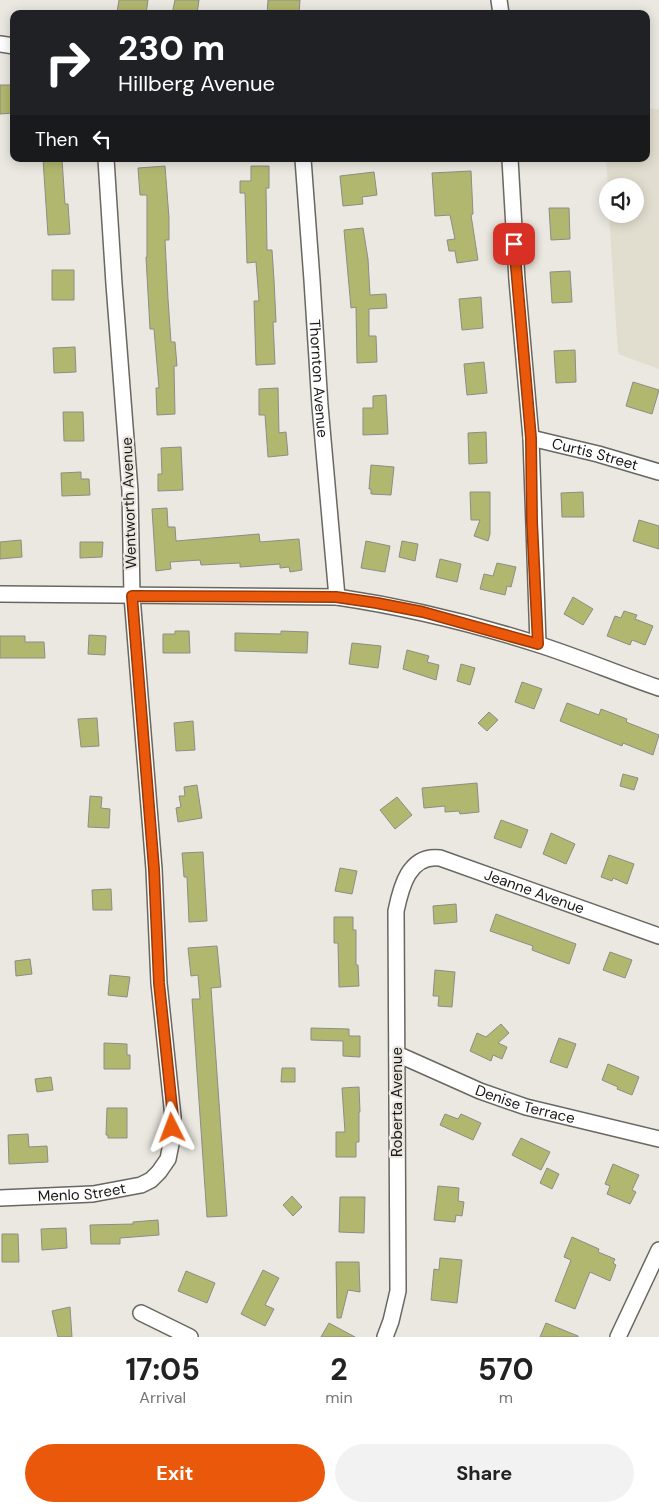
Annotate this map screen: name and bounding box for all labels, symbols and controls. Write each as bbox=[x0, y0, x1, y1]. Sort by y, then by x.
text: 230 m bbox=[118, 25, 225, 71]
icon: right bbox=[35, 30, 100, 95]
text: Hillberg Avenue bbox=[118, 69, 275, 98]
icon: left bbox=[88, 125, 116, 153]
text: Then bbox=[35, 127, 78, 152]
map controls bbox=[599, 178, 644, 223]
button: sound bbox=[599, 178, 644, 223]
pin bbox=[493, 223, 535, 265]
icon: arrive bbox=[500, 230, 528, 258]
street label: Thornton Avenue bbox=[305, 319, 333, 438]
street label: Curtis Street bbox=[550, 433, 641, 475]
street label: Wentworth Avenue bbox=[117, 437, 141, 569]
street label: Jeanne Avenue bbox=[481, 865, 587, 919]
street label: Roberta Avenue bbox=[387, 1047, 407, 1157]
street label: Denise Terrace bbox=[472, 1080, 577, 1128]
position arrow bbox=[145, 1101, 197, 1153]
street label: Menlo Street bbox=[37, 1178, 128, 1206]
text: 17:05 bbox=[125, 1350, 200, 1389]
text: 2 bbox=[330, 1350, 348, 1389]
text: 570 bbox=[478, 1350, 534, 1389]
text: Arrival bbox=[139, 1387, 186, 1408]
text: min bbox=[325, 1387, 353, 1408]
text: m bbox=[499, 1387, 513, 1408]
button: Exit bbox=[25, 1444, 325, 1502]
button: Share bbox=[335, 1444, 634, 1502]

